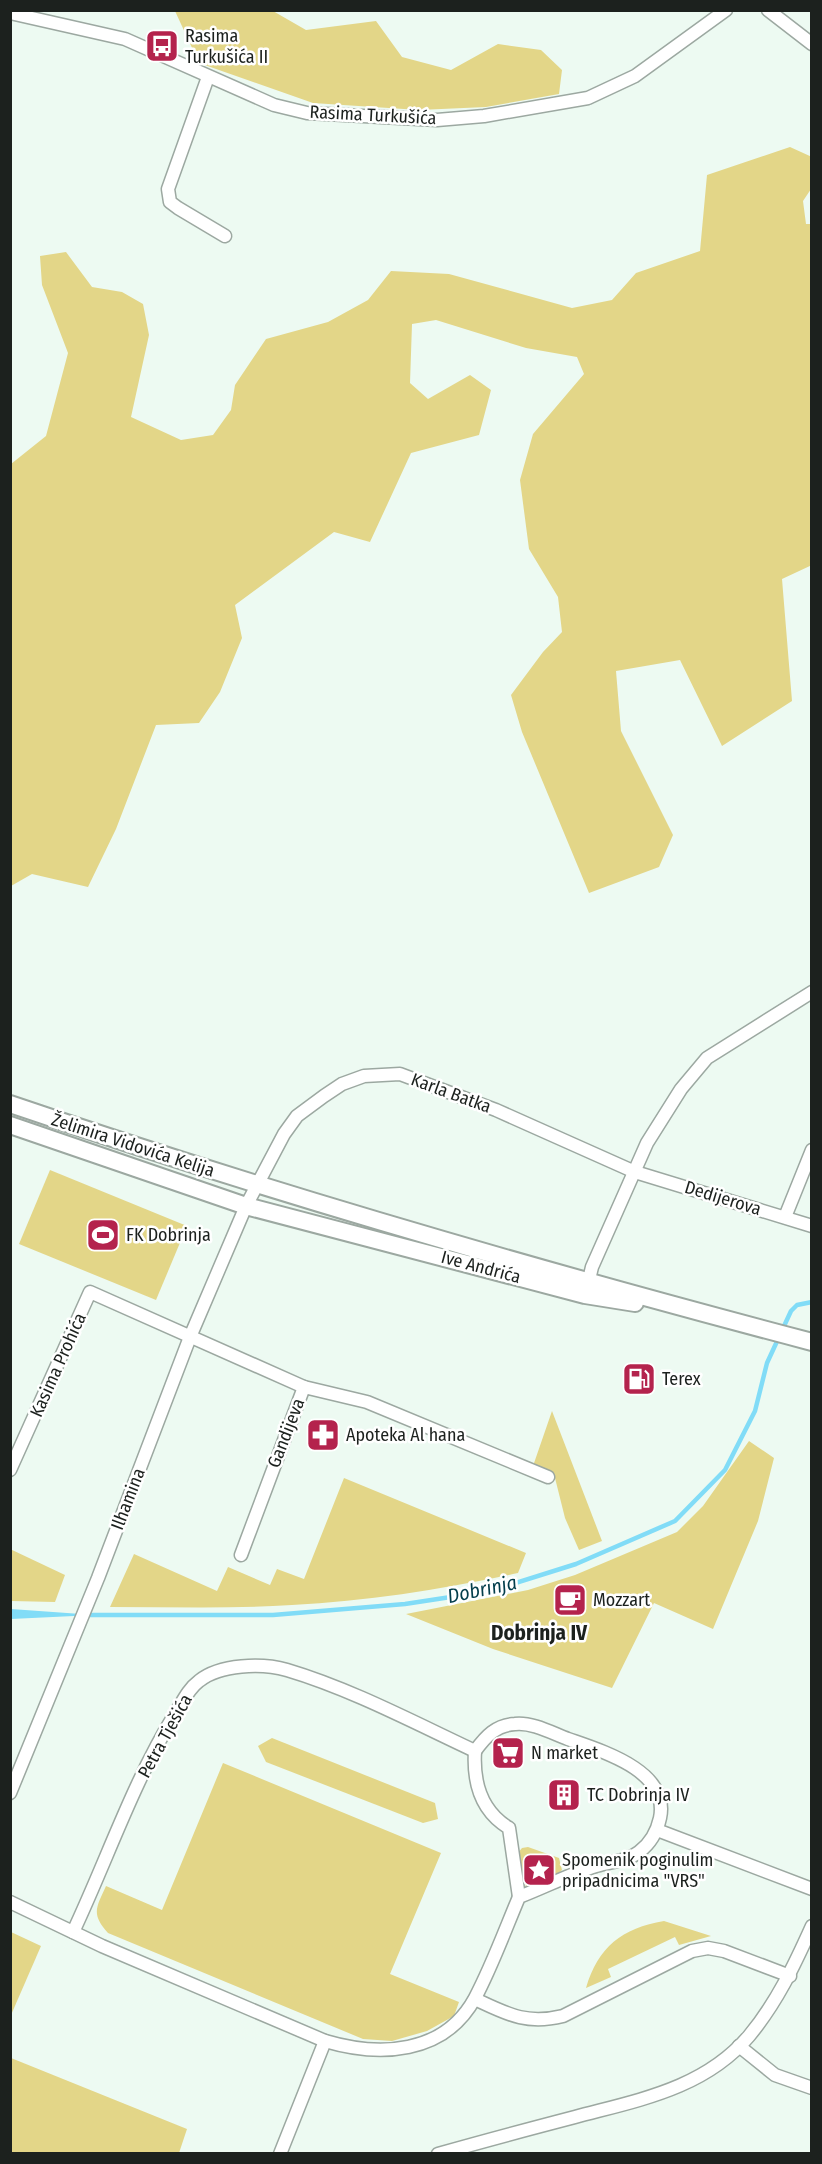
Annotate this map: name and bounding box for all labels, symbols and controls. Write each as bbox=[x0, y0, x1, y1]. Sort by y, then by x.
place label: Rasima Turkušića II bbox=[185, 25, 268, 68]
bus stop icon: Rasima Turkušića II bbox=[144, 28, 180, 64]
street label: Rasima Turkušića bbox=[309, 101, 437, 129]
street label: Karla Batka bbox=[408, 1068, 494, 1118]
street label: Želimira Vidovića Kelija bbox=[49, 1108, 217, 1182]
street label: Dedijerova bbox=[682, 1176, 764, 1220]
sports icon: FK Dobrinja bbox=[85, 1217, 121, 1253]
place label: FK Dobrinja bbox=[126, 1224, 211, 1246]
street label: Ive Andrića bbox=[439, 1246, 523, 1288]
street label: Kasima Prohića bbox=[25, 1309, 91, 1421]
fuel station icon: Terex bbox=[621, 1361, 657, 1397]
place label: Terex bbox=[662, 1368, 701, 1390]
street label: Gandijeva bbox=[263, 1395, 309, 1471]
pharmacy icon: Apoteka Al hana bbox=[305, 1417, 341, 1453]
place label: Apoteka Al hana bbox=[346, 1424, 465, 1446]
street label: Ilhamina bbox=[106, 1465, 150, 1533]
water label: Dobrinja bbox=[445, 1570, 519, 1608]
cafe icon: Mozzart bbox=[552, 1582, 588, 1618]
place label: Mozzart bbox=[593, 1589, 650, 1611]
district label: Dobrinja IV bbox=[491, 1620, 588, 1646]
street label: Petra Tješića bbox=[133, 1690, 197, 1782]
supermarket icon: N market bbox=[490, 1735, 526, 1771]
place label: N market bbox=[531, 1742, 598, 1764]
building icon: TC Dobrinja IV bbox=[546, 1777, 582, 1813]
place label: TC Dobrinja IV bbox=[587, 1784, 690, 1806]
place label: Spomenik poginulim pripadnicima "VRS" bbox=[562, 1849, 713, 1892]
place icon: Spomenik poginulim pripadnicima "VRS" bbox=[521, 1852, 557, 1888]

